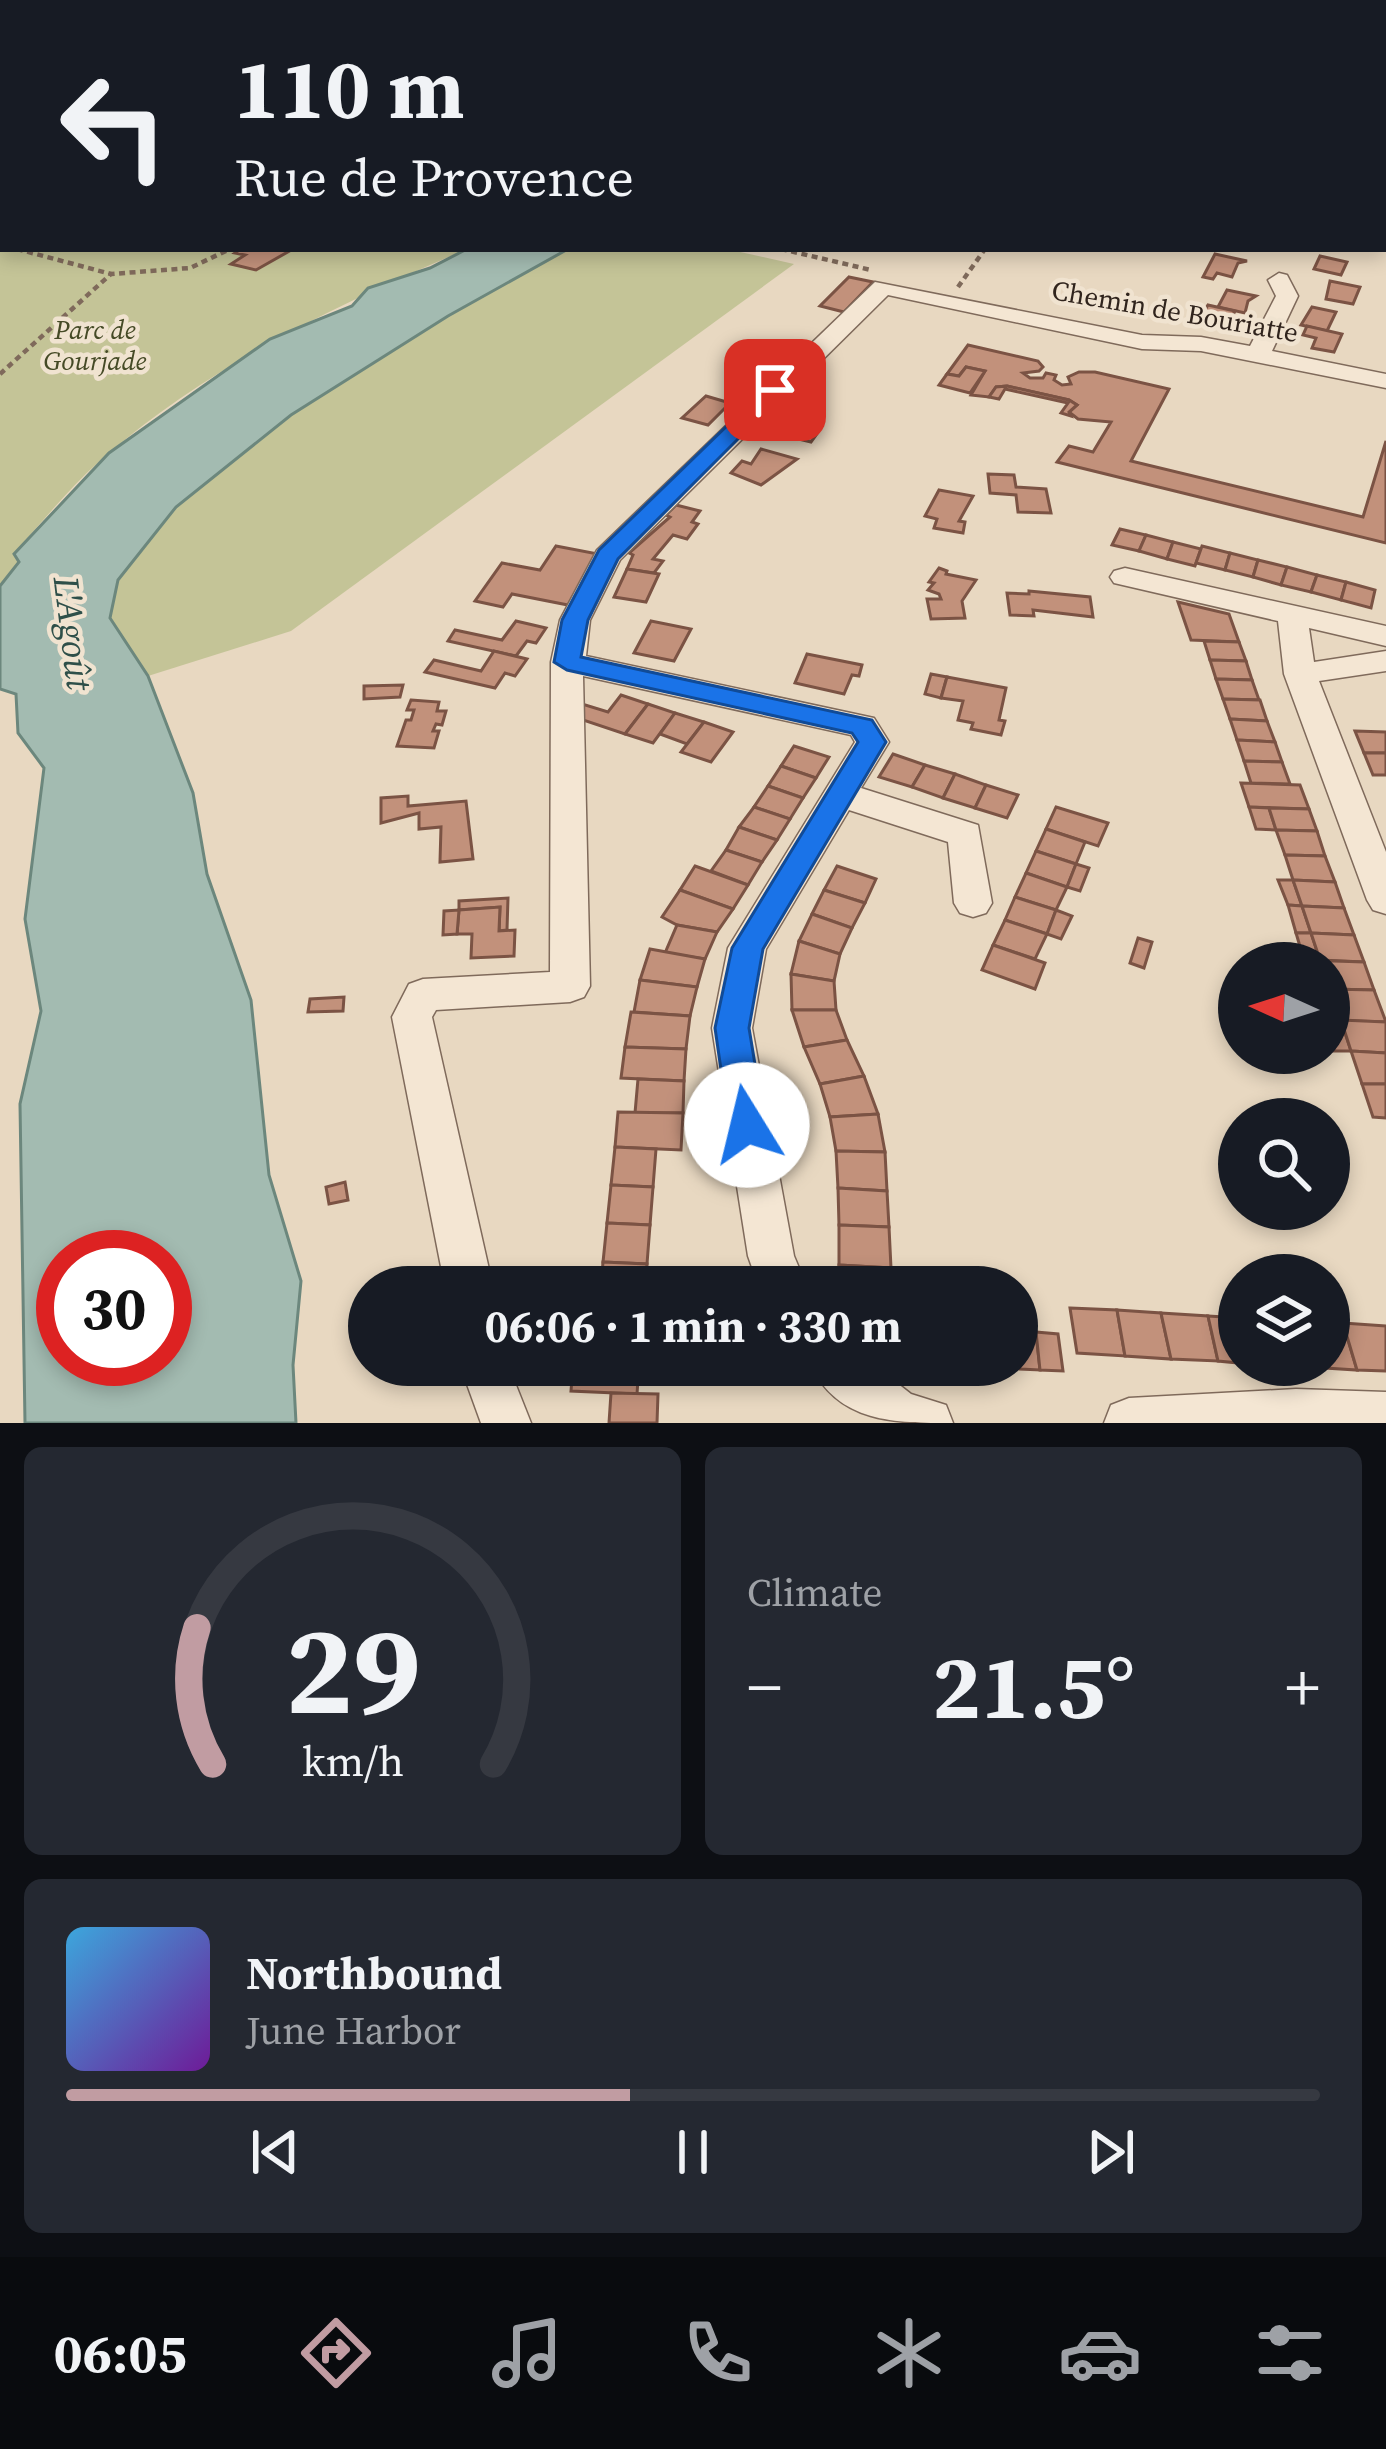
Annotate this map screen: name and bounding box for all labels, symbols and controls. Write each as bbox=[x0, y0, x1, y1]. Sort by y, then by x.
text: 110 m bbox=[234, 31, 465, 146]
icon: left bbox=[36, 48, 192, 204]
text: Rue de Provence bbox=[234, 140, 634, 214]
street label: Chemin de Bouriatte bbox=[1049, 271, 1301, 351]
park label: Parc de Gourjade bbox=[43, 311, 147, 379]
pin bbox=[724, 339, 826, 441]
icon: arrive bbox=[742, 357, 808, 423]
water label: L'Agoût bbox=[42, 572, 104, 694]
north arrow bbox=[1218, 942, 1350, 1074]
map controls bbox=[1218, 942, 1350, 1386]
position arrow bbox=[684, 1062, 810, 1188]
button: search bbox=[1218, 1098, 1350, 1230]
speed limit sign: 30 bbox=[36, 1230, 192, 1386]
button: layers bbox=[1218, 1254, 1350, 1386]
text: 06:06 · 1 min · 330 m bbox=[485, 1295, 901, 1357]
text: Climate bbox=[747, 1566, 882, 1619]
text: 29 bbox=[285, 1584, 420, 1755]
text: 21.5° bbox=[932, 1625, 1135, 1748]
text: − bbox=[747, 1642, 782, 1732]
text: + bbox=[1285, 1642, 1320, 1732]
text: km/h bbox=[301, 1732, 404, 1790]
text: Northbound bbox=[246, 1942, 502, 2004]
text: June Harbor bbox=[246, 2004, 461, 2057]
icon: previous bbox=[242, 2119, 308, 2185]
icon: pause bbox=[660, 2119, 726, 2185]
icon: next bbox=[1078, 2119, 1144, 2185]
icon: directions bbox=[294, 2311, 378, 2395]
icon: music bbox=[485, 2311, 569, 2395]
icon: phone bbox=[676, 2311, 760, 2395]
icon: climate bbox=[867, 2311, 951, 2395]
icon: car bbox=[1058, 2311, 1142, 2395]
icon: filters bbox=[1248, 2311, 1332, 2395]
text: 06:05 bbox=[53, 2316, 187, 2390]

